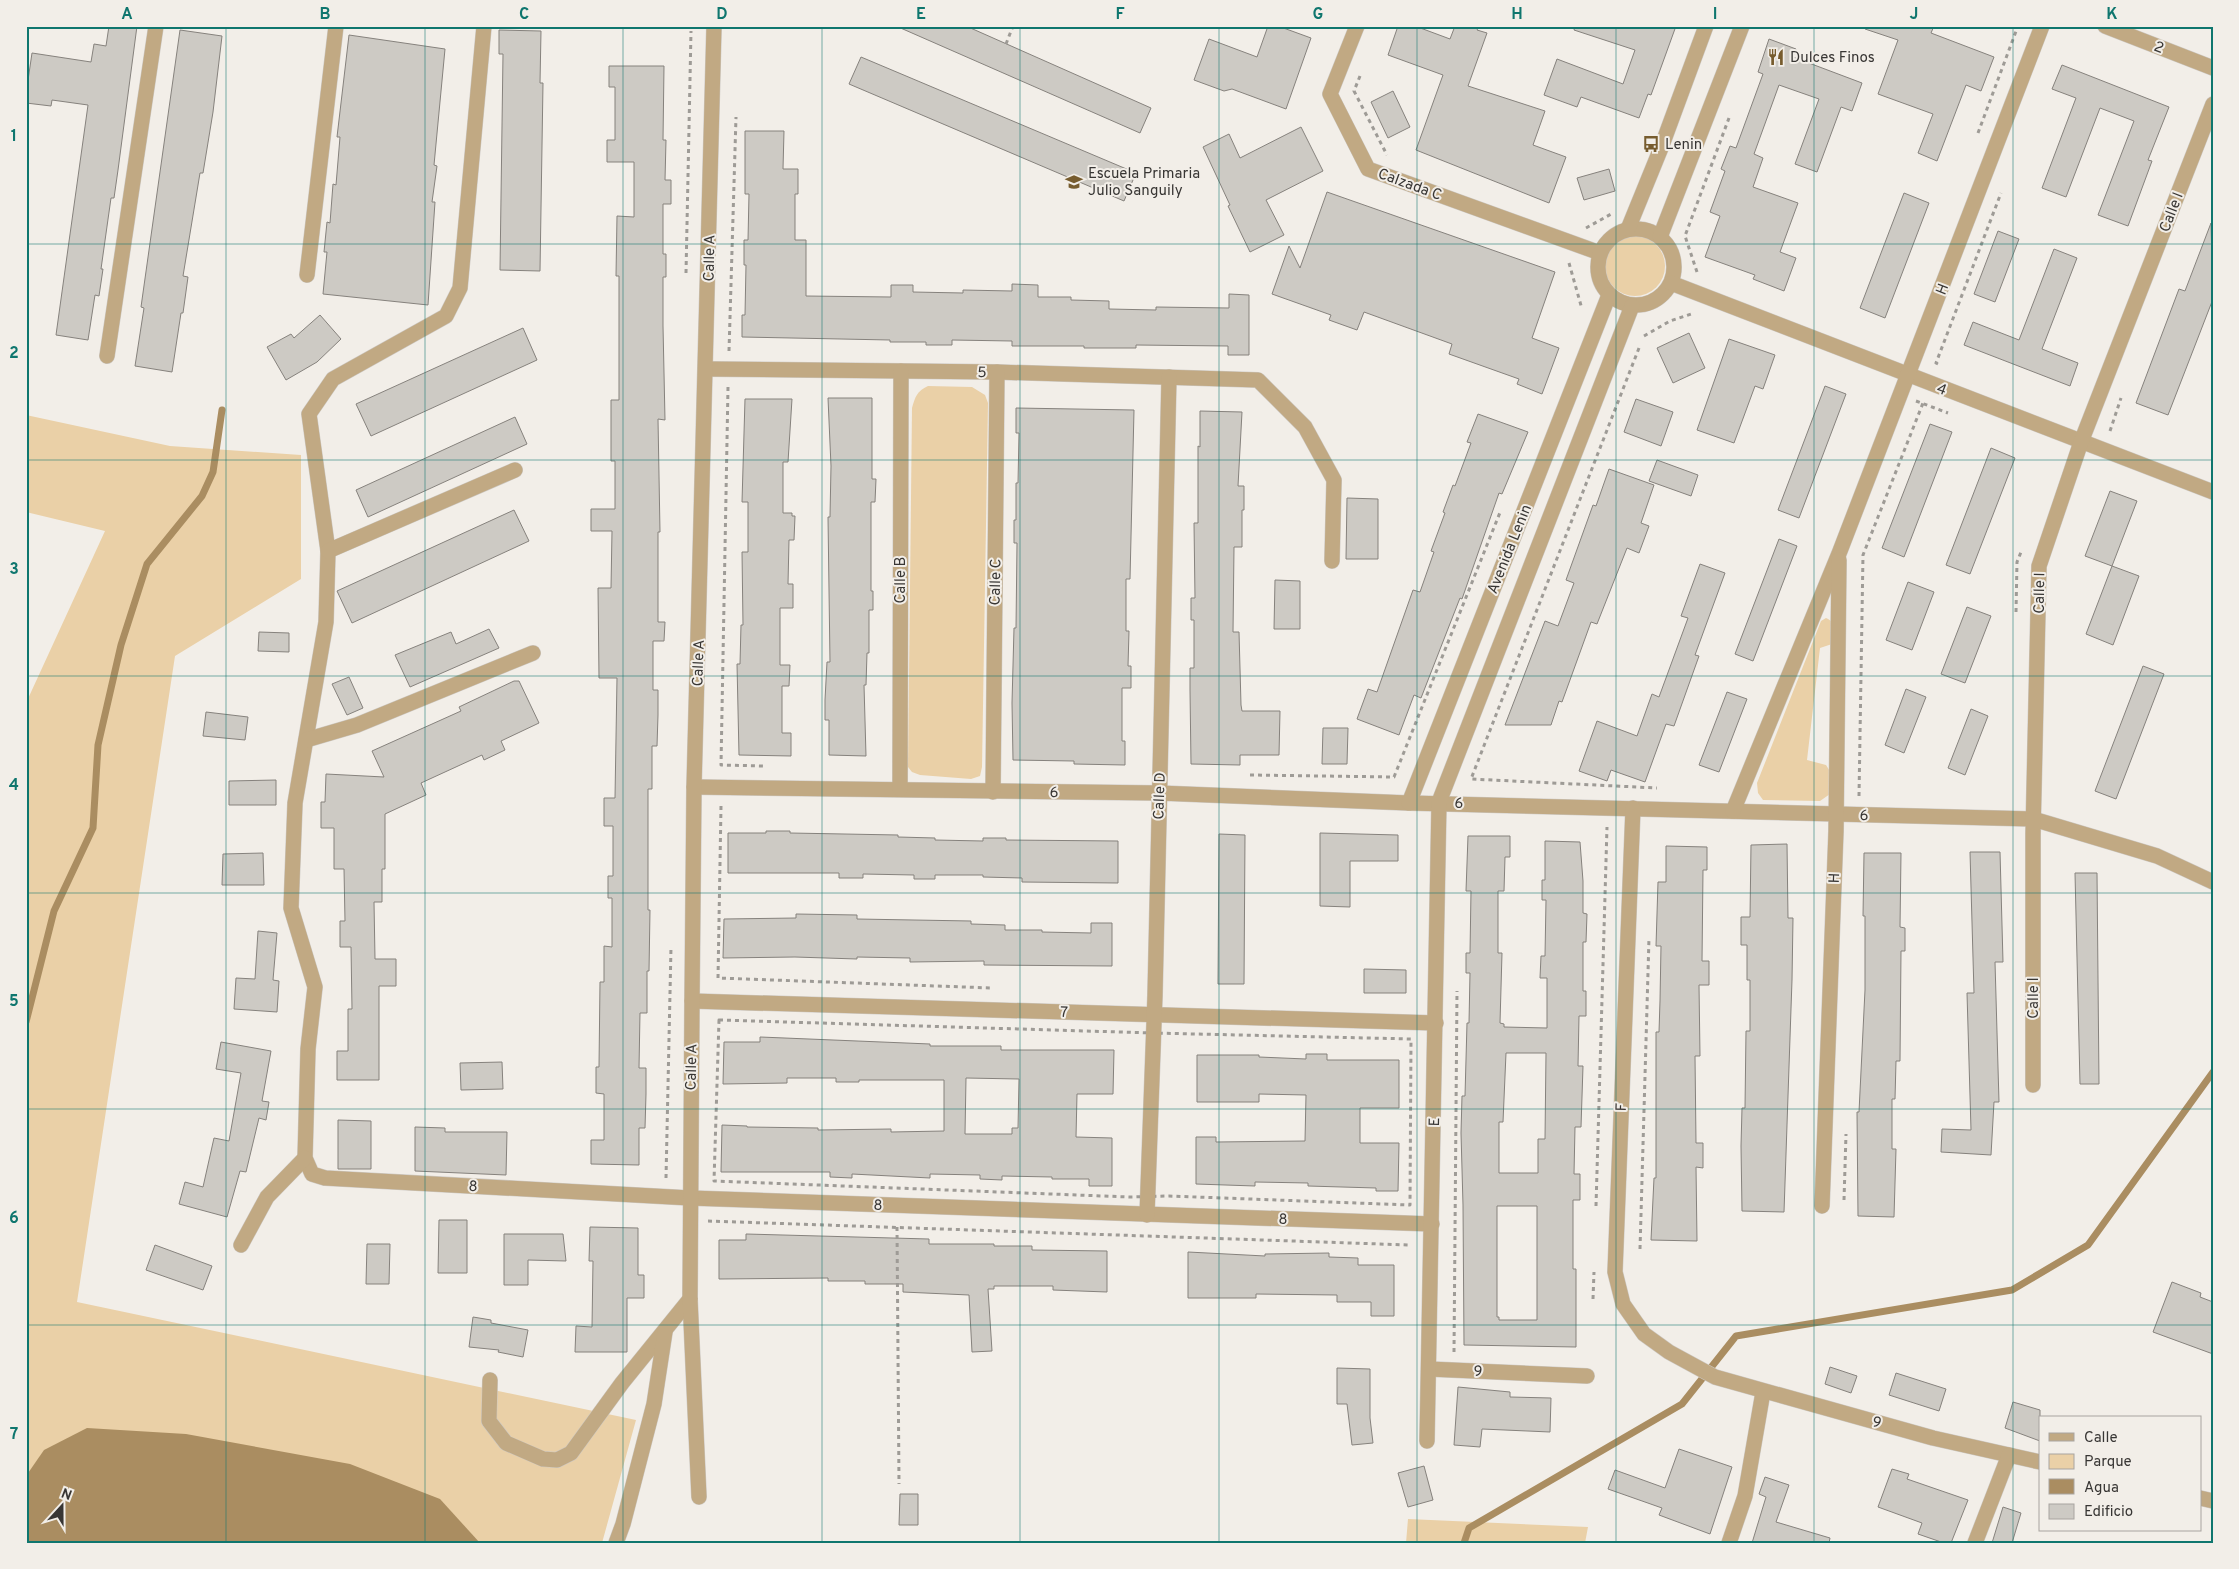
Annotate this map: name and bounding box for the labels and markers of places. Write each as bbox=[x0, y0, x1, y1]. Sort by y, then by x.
restaurant icon: Dulces Finos bbox=[1766, 47, 1786, 67]
place label: Dulces Finos bbox=[1790, 49, 1875, 68]
bus stop icon: Lenin bbox=[1641, 134, 1661, 154]
place label: Lenin bbox=[1665, 136, 1702, 155]
place label: Escuela Primaria Julio Sanguily bbox=[1088, 165, 1200, 201]
school or university icon: Escuela Primaria Julio Sanguily bbox=[1064, 172, 1084, 192]

